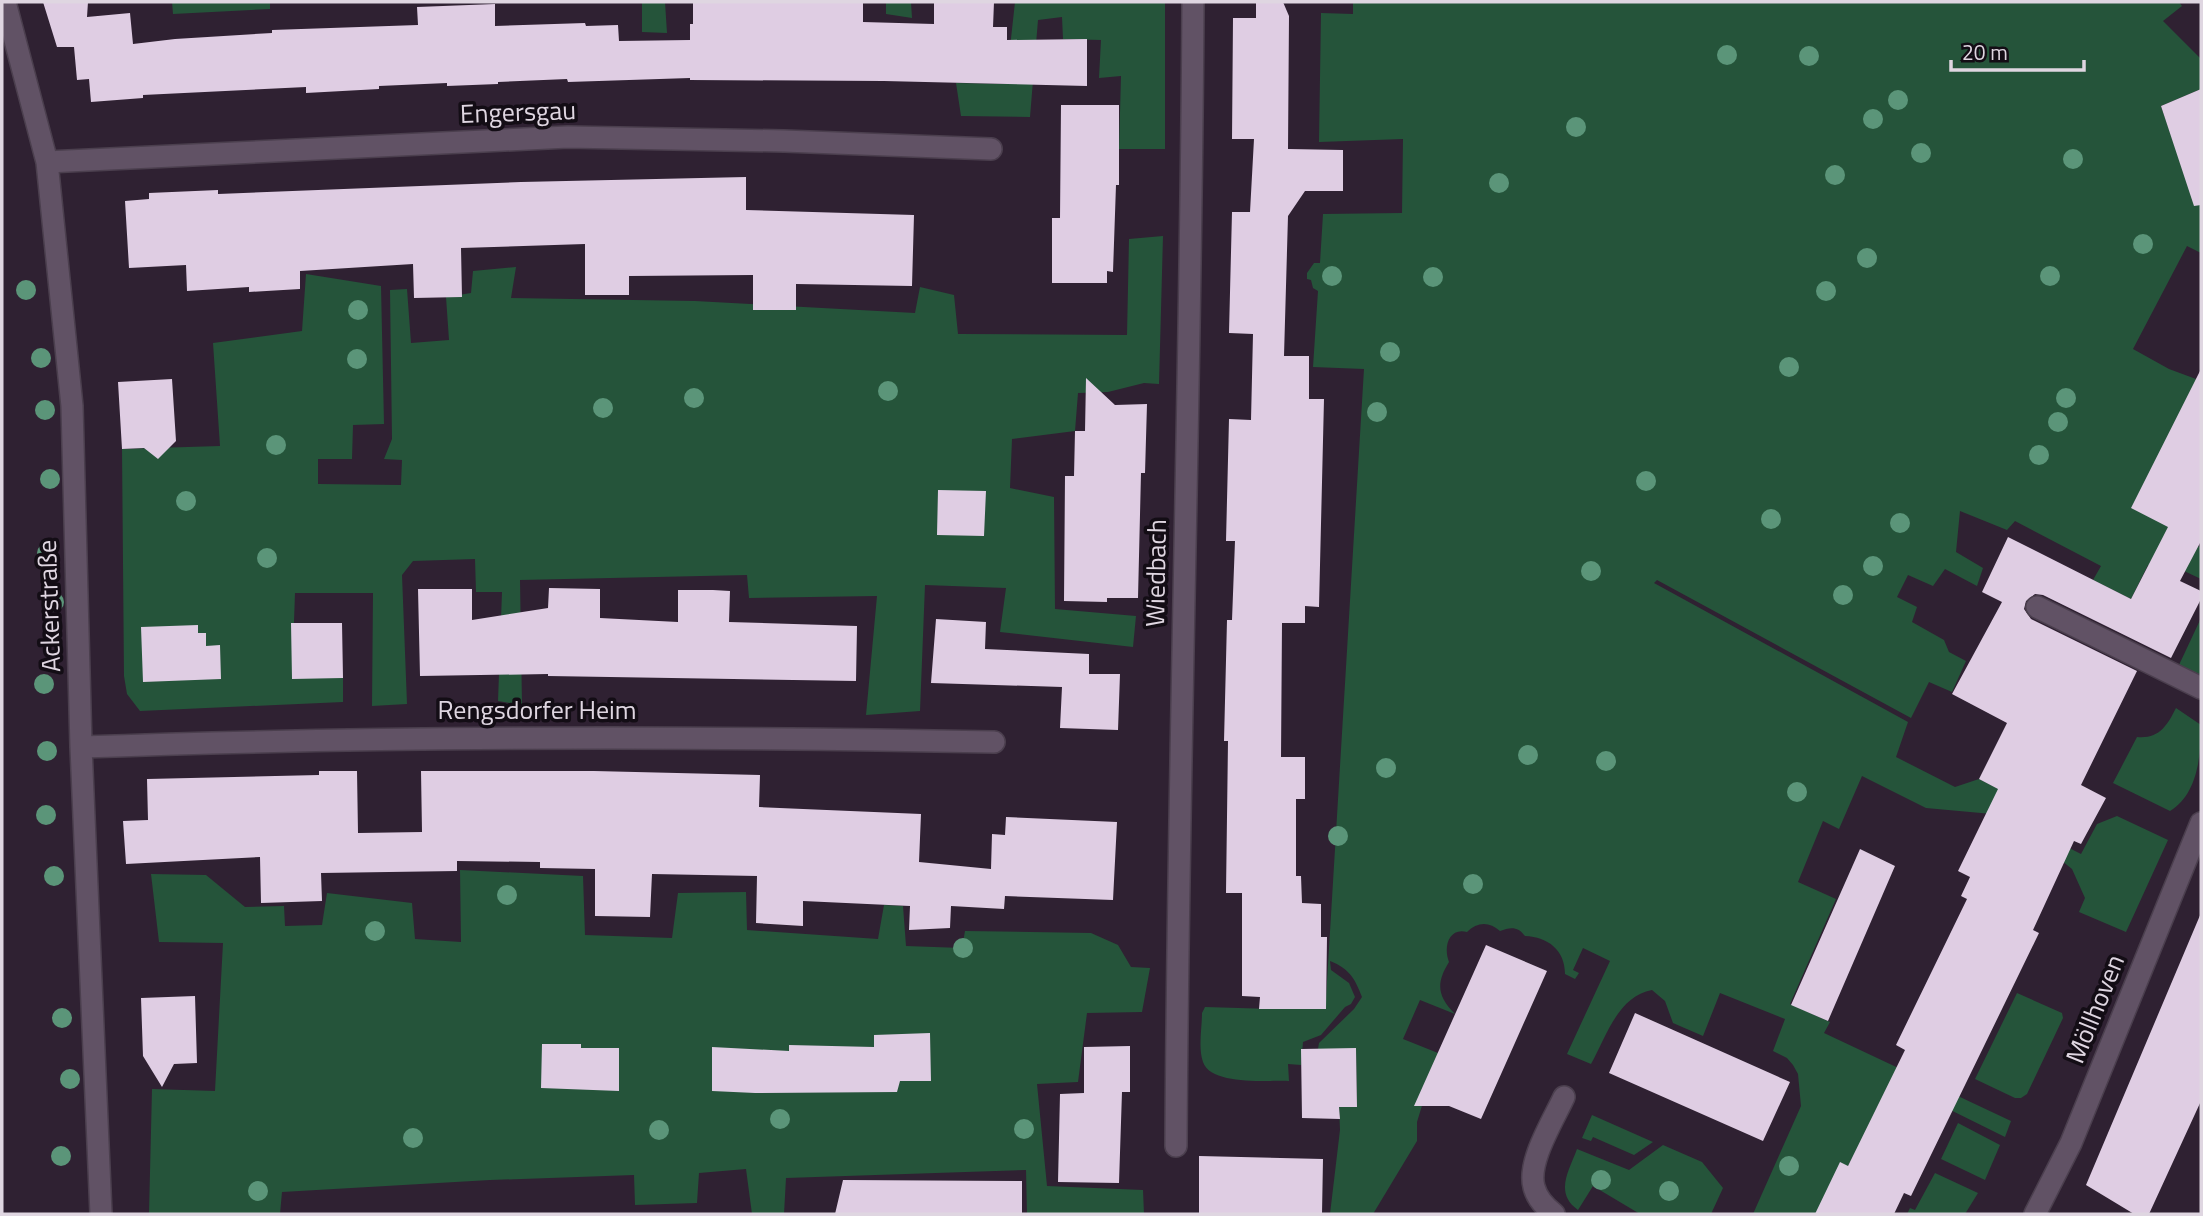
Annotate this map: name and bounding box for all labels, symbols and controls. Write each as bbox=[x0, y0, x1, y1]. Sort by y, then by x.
scale bar bbox=[1951, 28, 2084, 72]
text: 20 m bbox=[1962, 36, 2008, 68]
street label: Engersgau bbox=[459, 90, 577, 133]
street label: Wiedbach bbox=[1135, 519, 1176, 627]
street label: Ackerstraße bbox=[27, 539, 70, 673]
street label: Rengsdorfer Heim bbox=[437, 690, 637, 729]
street label: Möllhoven bbox=[2055, 949, 2134, 1069]

